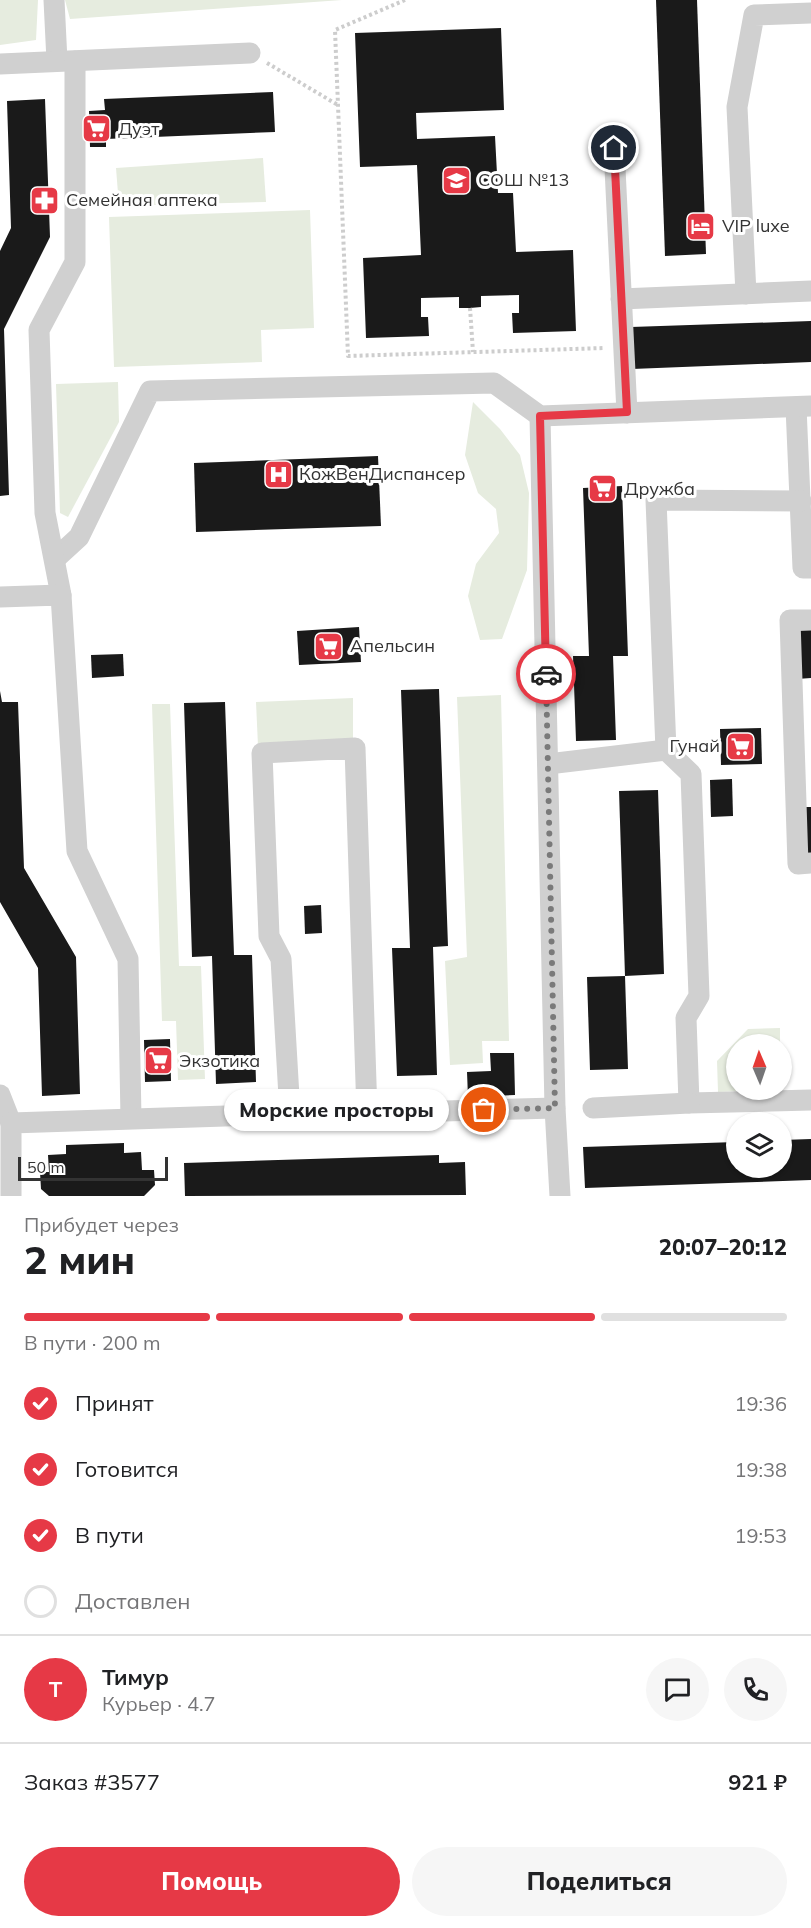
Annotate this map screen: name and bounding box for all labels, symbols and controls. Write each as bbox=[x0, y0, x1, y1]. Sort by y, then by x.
supermarket icon: Дуэт bbox=[81, 113, 113, 145]
place label: Дуэт bbox=[118, 117, 160, 140]
pin bbox=[588, 122, 639, 173]
icon: home bbox=[597, 131, 630, 164]
school or university icon: СОШ №13 bbox=[441, 164, 473, 196]
place label: СОШ №13 bbox=[478, 168, 569, 191]
pharmacy icon: Семейная аптека bbox=[29, 184, 61, 216]
place label: Семейная аптека bbox=[66, 188, 218, 211]
hotel icon: VIP luxe bbox=[685, 210, 717, 242]
place label: VIP luxe bbox=[722, 214, 790, 237]
hospital icon: КожВенДиспансер bbox=[262, 458, 294, 490]
place label: КожВенДиспансер bbox=[299, 462, 465, 485]
supermarket icon: Дружба bbox=[587, 473, 619, 505]
place label: Дружба bbox=[624, 477, 695, 500]
supermarket icon: Апельсин bbox=[313, 630, 345, 662]
place label: Апельсин bbox=[350, 634, 435, 657]
courier bbox=[516, 644, 576, 704]
icon: car bbox=[530, 658, 563, 691]
supermarket icon: Гунай bbox=[725, 730, 757, 762]
place label: Гунай bbox=[669, 734, 720, 757]
north arrow bbox=[726, 1034, 792, 1100]
map controls bbox=[726, 1034, 792, 1178]
supermarket icon: Экзотика bbox=[142, 1045, 174, 1077]
place label: Экзотика bbox=[179, 1049, 260, 1072]
pin bbox=[458, 1084, 509, 1135]
callout: Морские просторы bbox=[223, 1089, 448, 1131]
icon: bag bbox=[467, 1093, 500, 1126]
text: Морские просторы bbox=[239, 1097, 434, 1122]
button: layers bbox=[726, 1112, 792, 1178]
scale bar bbox=[18, 1154, 168, 1182]
text: 50 m bbox=[27, 1157, 64, 1177]
text: Прибудет через bbox=[24, 1212, 179, 1237]
text: 20:07–20:12 bbox=[659, 1233, 787, 1261]
text: 2 мин bbox=[24, 1235, 135, 1284]
text: В пути · 200 m bbox=[24, 1330, 160, 1355]
icon: check bbox=[24, 1387, 57, 1420]
text: Принят bbox=[75, 1389, 154, 1417]
text: 19:36 bbox=[734, 1391, 787, 1416]
icon: check bbox=[24, 1453, 57, 1486]
text: Готовится bbox=[75, 1455, 179, 1483]
text: 19:38 bbox=[734, 1457, 787, 1482]
icon: check bbox=[24, 1519, 57, 1552]
text: В пути bbox=[75, 1521, 144, 1549]
text: 19:53 bbox=[734, 1523, 787, 1548]
text: Доставлен bbox=[75, 1587, 191, 1615]
button: chat bbox=[646, 1658, 709, 1721]
button: phone bbox=[724, 1658, 787, 1721]
text: Тимур bbox=[102, 1663, 169, 1691]
text: Т bbox=[49, 1675, 62, 1703]
text: Курьер · 4.7 bbox=[102, 1691, 216, 1716]
text: Заказ #3577 bbox=[24, 1768, 160, 1796]
text: 921 ₽ bbox=[728, 1768, 787, 1796]
button: Помощь bbox=[24, 1847, 400, 1916]
button: Поделиться bbox=[412, 1847, 787, 1916]

